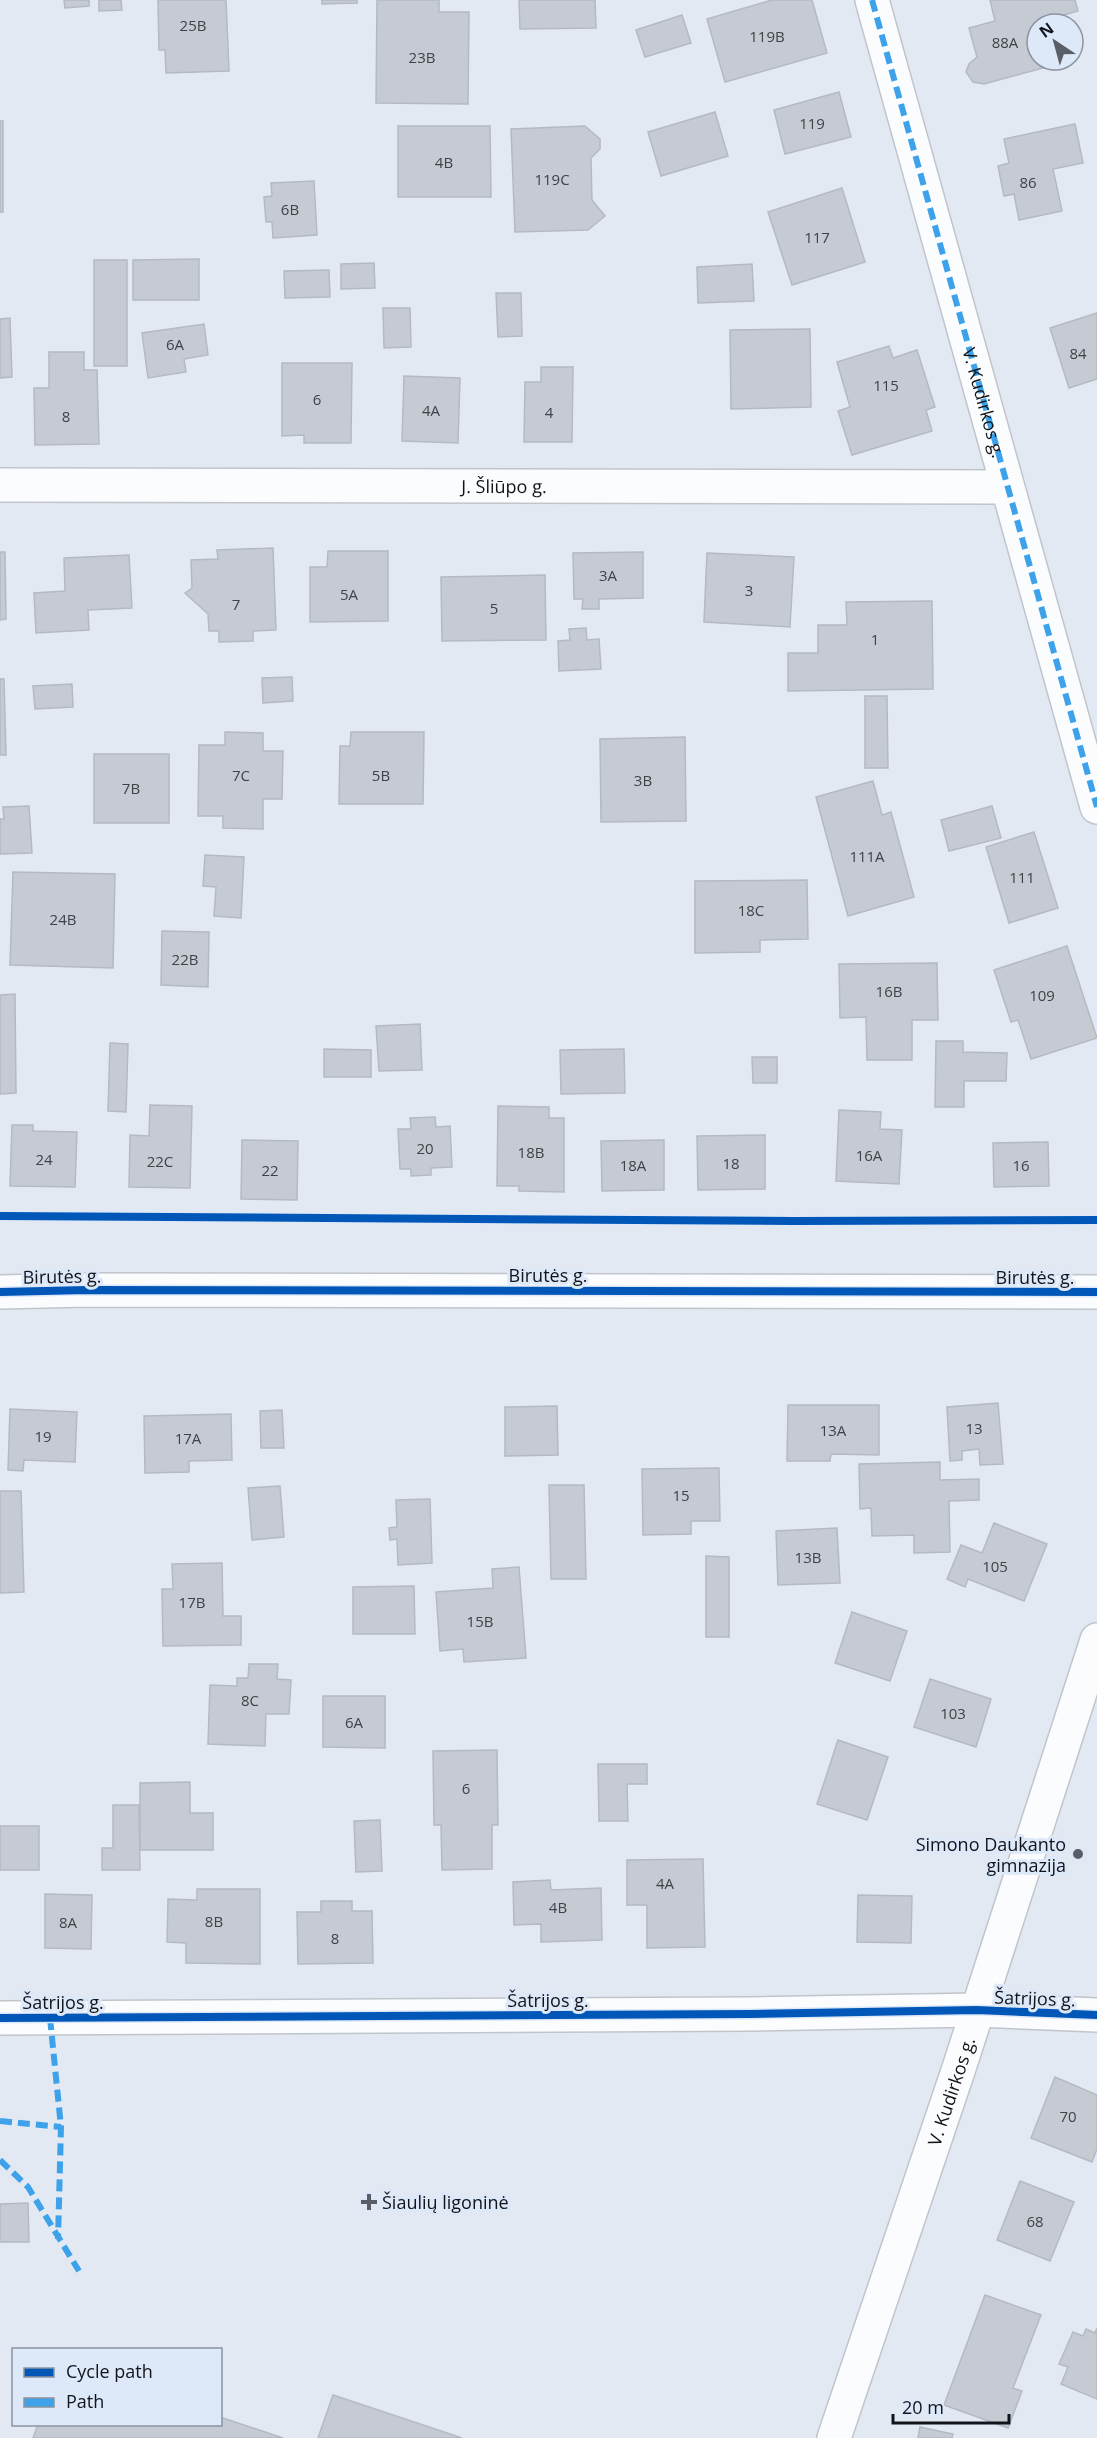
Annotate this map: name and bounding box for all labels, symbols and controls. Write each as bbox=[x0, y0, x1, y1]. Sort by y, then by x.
north arrow bbox=[1025, 12, 1085, 72]
house number: 25B bbox=[180, 15, 206, 35]
text: N bbox=[1034, 17, 1058, 43]
house number: 119B bbox=[749, 26, 785, 46]
house number: 88A bbox=[992, 32, 1019, 52]
house number: 23B bbox=[409, 47, 435, 67]
house number: 119 bbox=[799, 113, 825, 133]
house number: 4B bbox=[435, 152, 453, 172]
house number: 119C bbox=[534, 169, 570, 189]
house number: 86 bbox=[1019, 172, 1037, 192]
house number: 6B bbox=[281, 199, 299, 219]
house number: 117 bbox=[804, 227, 830, 247]
house number: 6A bbox=[166, 334, 185, 354]
house number: 84 bbox=[1069, 343, 1087, 363]
street label: V. Kudirkos g. bbox=[957, 345, 1011, 460]
house number: 115 bbox=[873, 375, 899, 395]
house number: 6 bbox=[313, 389, 321, 409]
house number: 4A bbox=[422, 400, 441, 420]
house number: 4 bbox=[545, 402, 554, 422]
house number: 8 bbox=[62, 406, 70, 426]
street label: J. Šliūpo g. bbox=[459, 474, 547, 498]
house number: 3A bbox=[599, 565, 618, 585]
house number: 3 bbox=[745, 580, 753, 600]
house number: 5A bbox=[340, 584, 359, 604]
house number: 7 bbox=[232, 594, 240, 614]
house number: 5 bbox=[490, 598, 498, 618]
house number: 1 bbox=[871, 629, 879, 649]
house number: 7C bbox=[232, 765, 250, 785]
house number: 5B bbox=[372, 765, 390, 785]
house number: 3B bbox=[634, 770, 652, 790]
house number: 7B bbox=[122, 778, 140, 798]
house number: 111A bbox=[849, 846, 885, 866]
house number: 111 bbox=[1009, 867, 1035, 887]
house number: 18C bbox=[738, 900, 764, 920]
house number: 24B bbox=[50, 909, 76, 929]
house number: 22B bbox=[172, 949, 198, 969]
house number: 16B bbox=[876, 981, 902, 1001]
house number: 109 bbox=[1029, 985, 1055, 1005]
house number: 20 bbox=[416, 1138, 434, 1158]
house number: 18B bbox=[518, 1142, 544, 1162]
house number: 16A bbox=[856, 1145, 883, 1165]
house number: 24 bbox=[35, 1149, 53, 1169]
house number: 22C bbox=[147, 1151, 173, 1171]
house number: 18 bbox=[722, 1153, 740, 1173]
house number: 18A bbox=[620, 1155, 647, 1175]
house number: 16 bbox=[1012, 1155, 1030, 1175]
house number: 22 bbox=[261, 1160, 279, 1180]
street label: Birutės g. bbox=[22, 1263, 102, 1289]
street label: Birutės g. bbox=[509, 1263, 587, 1287]
street label: Birutės g. bbox=[996, 1265, 1074, 1289]
house number: 13 bbox=[965, 1418, 983, 1438]
house number: 13A bbox=[820, 1420, 847, 1440]
house number: 19 bbox=[34, 1426, 52, 1446]
house number: 17A bbox=[175, 1428, 202, 1448]
house number: 15 bbox=[672, 1485, 690, 1505]
house number: 13B bbox=[795, 1547, 821, 1567]
house number: 105 bbox=[982, 1556, 1008, 1576]
house number: 17B bbox=[179, 1592, 205, 1612]
house number: 15B bbox=[467, 1611, 493, 1631]
house number: 8C bbox=[241, 1690, 259, 1710]
house number: 103 bbox=[940, 1703, 966, 1723]
house number: 6A bbox=[345, 1712, 364, 1732]
house number: 6 bbox=[462, 1778, 470, 1798]
place label: Simono Daukanto gimnazija bbox=[916, 1832, 1066, 1877]
marker: Simono Daukanto gimnazija bbox=[1071, 1847, 1085, 1861]
house number: 4A bbox=[656, 1873, 675, 1893]
house number: 4B bbox=[549, 1897, 567, 1917]
house number: 8B bbox=[205, 1911, 223, 1931]
house number: 8A bbox=[59, 1912, 78, 1932]
house number: 8 bbox=[331, 1928, 339, 1948]
street label: Šatrijos g. bbox=[994, 1985, 1076, 2011]
street label: Šatrijos g. bbox=[507, 1988, 589, 2012]
street label: Šatrijos g. bbox=[22, 1990, 104, 2014]
street label: V. Kudirkos g. bbox=[922, 2034, 980, 2149]
house number: 70 bbox=[1059, 2106, 1077, 2126]
place label: Šiaulių ligoninė bbox=[382, 2190, 509, 2214]
marker: Šiaulių ligoninė bbox=[360, 2193, 378, 2211]
house number: 68 bbox=[1026, 2211, 1044, 2231]
legend bbox=[12, 2348, 222, 2426]
text: Cycle path bbox=[66, 2359, 153, 2383]
scale bar bbox=[893, 2387, 1008, 2425]
text: Path bbox=[66, 2389, 104, 2413]
text: 20 m bbox=[902, 2395, 944, 2419]

